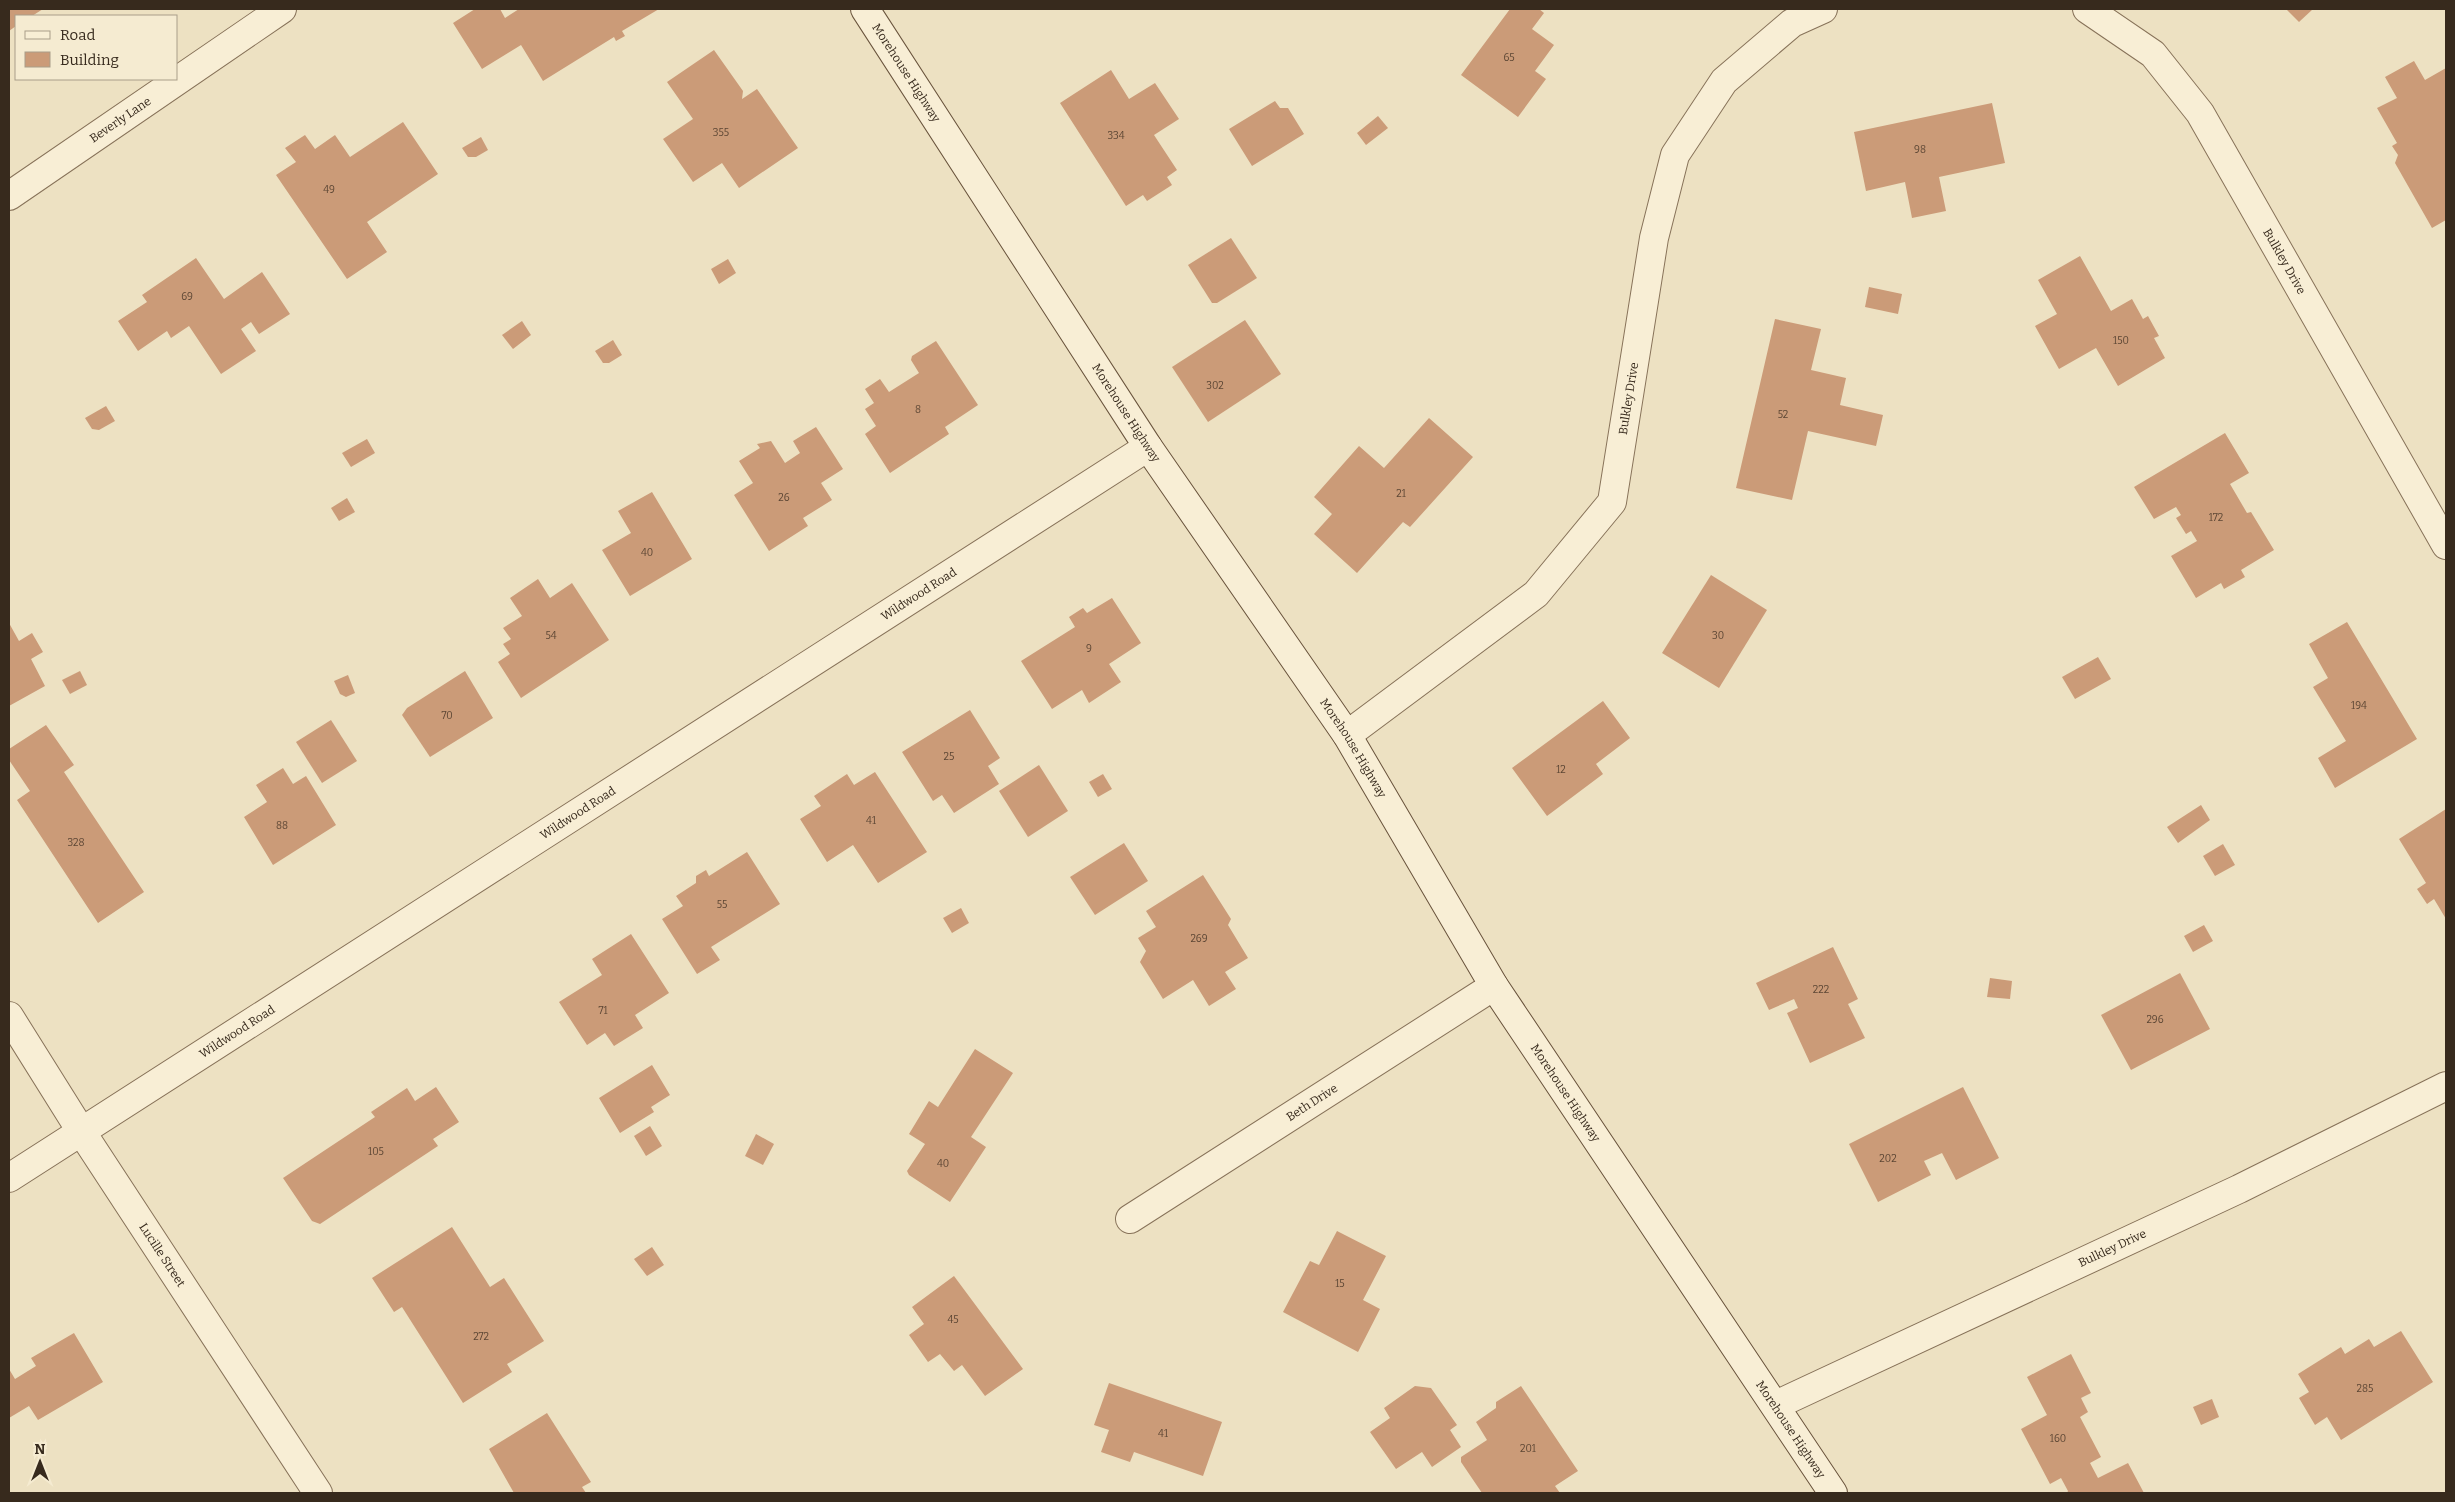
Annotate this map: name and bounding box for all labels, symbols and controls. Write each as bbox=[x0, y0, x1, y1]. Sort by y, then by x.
legend bbox=[15, 15, 178, 80]
street label: Morehouse Highway bbox=[869, 21, 944, 125]
text: Road bbox=[60, 26, 95, 44]
text: Building bbox=[60, 51, 119, 69]
house number: 65 bbox=[1503, 52, 1515, 64]
street label: Beverly Lane bbox=[87, 94, 154, 146]
house number: 355 bbox=[713, 127, 729, 139]
house number: 334 bbox=[1107, 130, 1125, 142]
house number: 98 bbox=[1914, 144, 1926, 156]
house number: 49 bbox=[323, 184, 335, 196]
street label: Bulkley Drive bbox=[2260, 226, 2309, 297]
house number: 69 bbox=[181, 291, 193, 303]
house number: 150 bbox=[2113, 335, 2129, 347]
street label: Morehouse Highway bbox=[1089, 361, 1164, 465]
street label: Bulkley Drive bbox=[1616, 361, 1641, 436]
house number: 302 bbox=[1206, 380, 1224, 392]
house number: 8 bbox=[915, 404, 921, 416]
house number: 52 bbox=[1778, 409, 1788, 421]
house number: 21 bbox=[1396, 488, 1406, 500]
house number: 26 bbox=[778, 492, 790, 504]
house number: 172 bbox=[2209, 512, 2223, 524]
house number: 40 bbox=[641, 547, 653, 559]
street label: Wildwood Road bbox=[879, 565, 959, 623]
house number: 54 bbox=[545, 630, 557, 642]
house number: 30 bbox=[1712, 630, 1724, 642]
house number: 9 bbox=[1086, 643, 1092, 655]
street label: Morehouse Highway bbox=[1317, 696, 1390, 801]
house number: 194 bbox=[2351, 700, 2367, 712]
house number: 70 bbox=[441, 710, 453, 722]
house number: 25 bbox=[944, 751, 954, 763]
house number: 12 bbox=[1556, 764, 1566, 776]
street label: Wildwood Road bbox=[538, 784, 618, 842]
house number: 41 bbox=[866, 815, 876, 827]
house number: 88 bbox=[276, 820, 288, 832]
house number: 328 bbox=[67, 837, 85, 849]
house number: 55 bbox=[717, 899, 727, 911]
house number: 269 bbox=[1190, 933, 1208, 945]
house number: 222 bbox=[1813, 984, 1829, 996]
street label: Wildwood Road bbox=[197, 1002, 277, 1061]
house number: 71 bbox=[598, 1005, 608, 1017]
house number: 296 bbox=[2146, 1014, 2164, 1026]
street label: Morehouse Highway bbox=[1528, 1041, 1603, 1145]
street label: Beth Drive bbox=[1284, 1081, 1340, 1124]
house number: 105 bbox=[368, 1146, 384, 1158]
house number: 202 bbox=[1879, 1153, 1897, 1165]
house number: 40 bbox=[937, 1158, 949, 1170]
street label: Lucille Street bbox=[136, 1221, 189, 1290]
street label: Bulkley Drive bbox=[2076, 1226, 2148, 1270]
house number: 15 bbox=[1335, 1278, 1345, 1290]
house number: 45 bbox=[947, 1314, 959, 1326]
house number: 272 bbox=[473, 1331, 489, 1343]
street label: Morehouse Highway bbox=[1753, 1378, 1829, 1482]
house number: 285 bbox=[2357, 1383, 2373, 1395]
house number: 41 bbox=[1158, 1428, 1168, 1440]
house number: 160 bbox=[2050, 1433, 2066, 1445]
north arrow bbox=[15, 1437, 65, 1487]
text: N bbox=[35, 1441, 46, 1458]
house number: 201 bbox=[1520, 1443, 1536, 1455]

